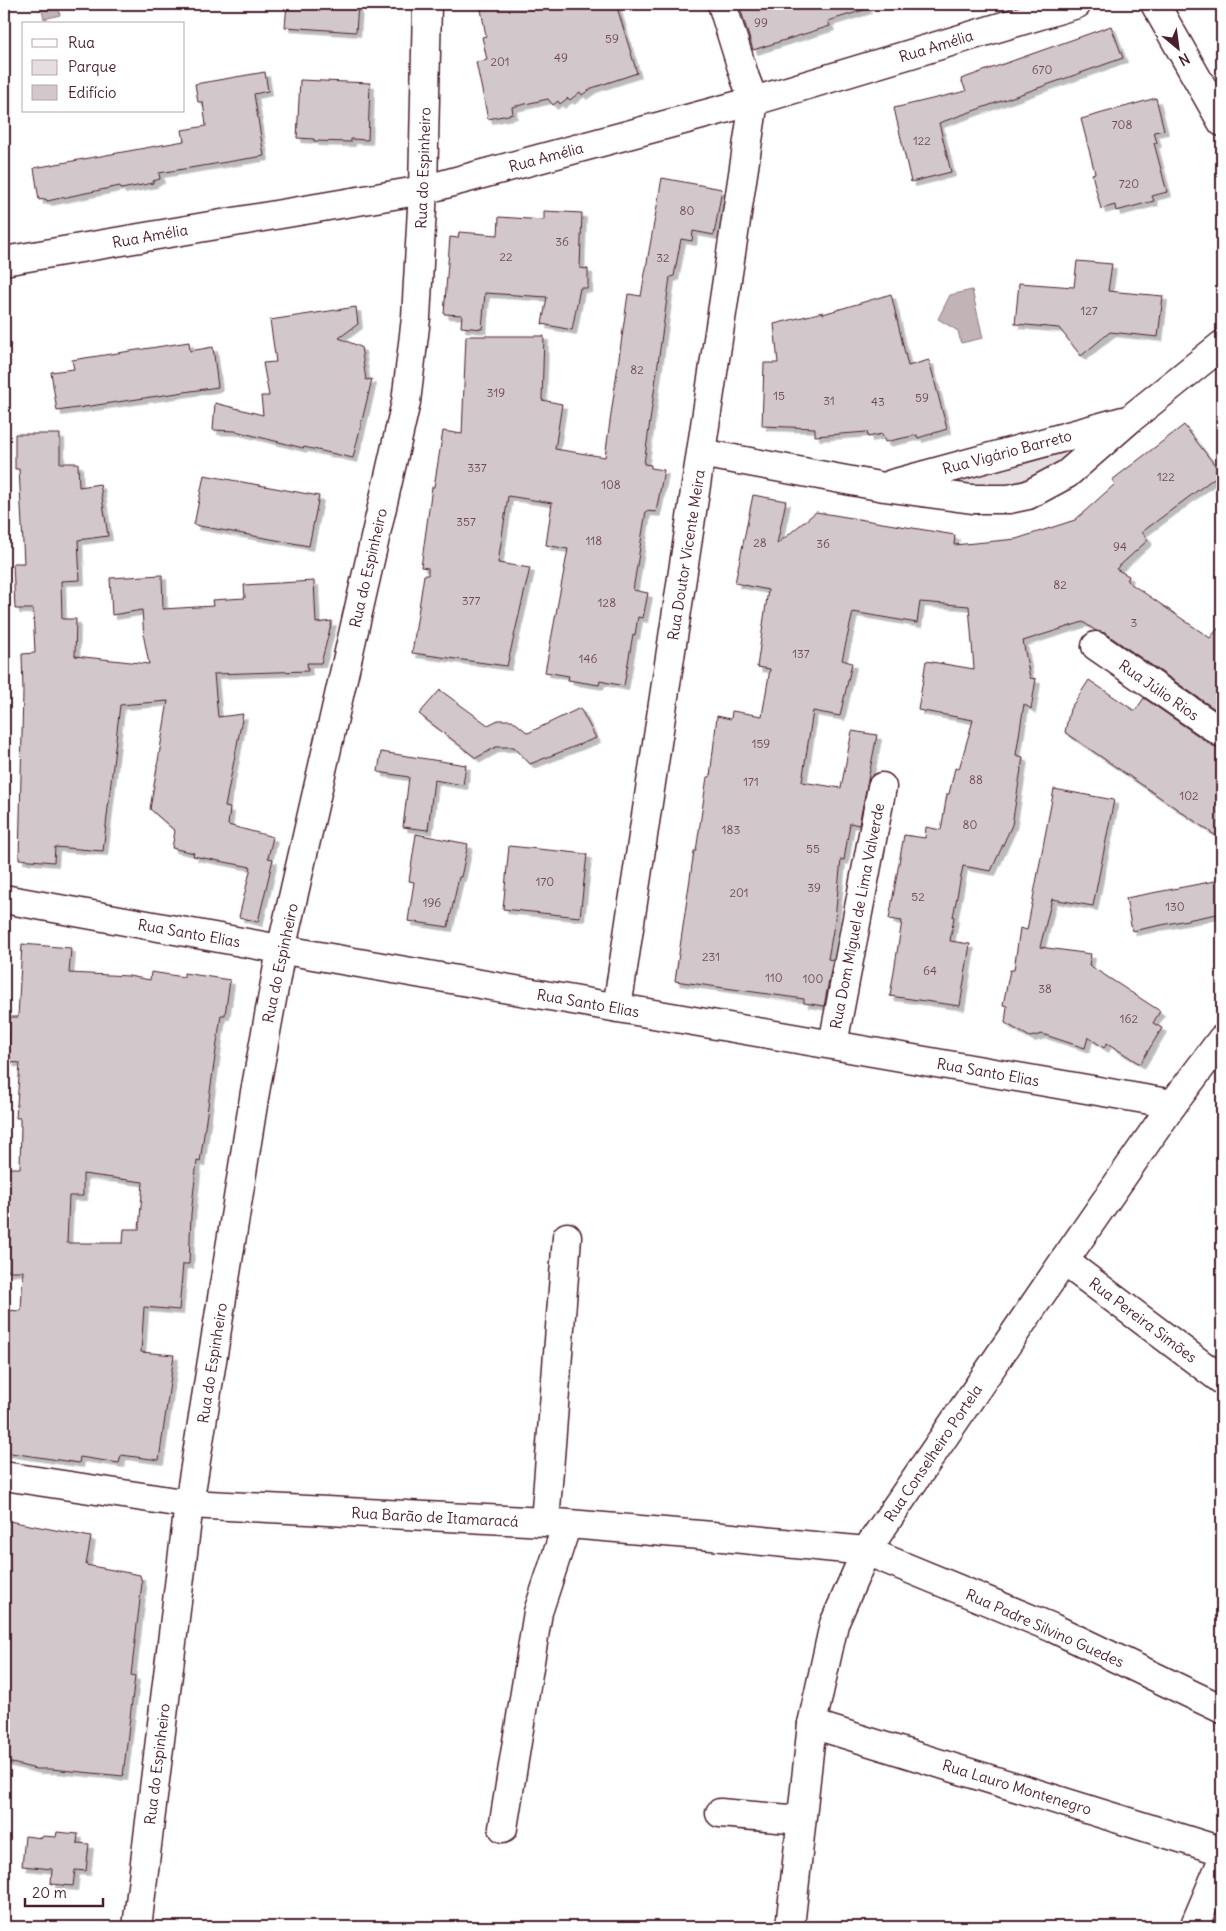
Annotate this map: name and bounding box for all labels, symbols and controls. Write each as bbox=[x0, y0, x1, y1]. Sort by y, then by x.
house number: 99 bbox=[754, 15, 768, 30]
legend bbox=[22, 22, 185, 112]
north arrow bbox=[1154, 22, 1204, 72]
street label: Rua Amélia bbox=[897, 26, 976, 66]
house number: 59 bbox=[605, 31, 619, 46]
text: Rua bbox=[68, 33, 95, 52]
text: N bbox=[1176, 49, 1193, 70]
house number: 49 bbox=[554, 50, 568, 65]
house number: 201 bbox=[490, 54, 510, 69]
text: Parque bbox=[68, 57, 116, 76]
house number: 670 bbox=[1032, 62, 1052, 77]
text: Edifício bbox=[68, 83, 116, 102]
street label: Rua do Espinheiro bbox=[411, 107, 435, 229]
house number: 708 bbox=[1112, 117, 1132, 132]
house number: 122 bbox=[913, 133, 931, 148]
street label: Rua Amélia bbox=[507, 138, 586, 176]
house number: 720 bbox=[1119, 176, 1139, 191]
house number: 80 bbox=[680, 203, 695, 218]
street label: Rua Amélia bbox=[111, 220, 190, 252]
house number: 36 bbox=[555, 234, 569, 249]
house number: 22 bbox=[499, 249, 513, 264]
house number: 32 bbox=[656, 250, 670, 265]
house number: 127 bbox=[1080, 303, 1098, 318]
house number: 82 bbox=[630, 362, 644, 377]
house number: 319 bbox=[487, 385, 505, 400]
house number: 15 bbox=[773, 388, 785, 403]
house number: 59 bbox=[915, 390, 929, 405]
house number: 31 bbox=[823, 393, 835, 408]
house number: 43 bbox=[871, 394, 885, 409]
street label: Rua Vigário Barreto bbox=[940, 426, 1074, 478]
house number: 337 bbox=[467, 460, 487, 475]
street label: Rua Doutor Vicente Meira bbox=[663, 468, 709, 642]
house number: 122 bbox=[1157, 469, 1175, 484]
house number: 108 bbox=[601, 477, 621, 492]
street label: Rua do Espinheiro bbox=[345, 506, 391, 630]
house number: 357 bbox=[456, 514, 476, 529]
house number: 118 bbox=[586, 533, 602, 548]
house number: 28 bbox=[753, 535, 767, 550]
house number: 36 bbox=[816, 536, 830, 551]
house number: 94 bbox=[1113, 539, 1127, 554]
house number: 82 bbox=[1053, 577, 1067, 592]
house number: 377 bbox=[462, 593, 480, 608]
house number: 128 bbox=[598, 595, 616, 610]
house number: 3 bbox=[1131, 615, 1138, 630]
house number: 137 bbox=[792, 646, 810, 661]
house number: 146 bbox=[579, 651, 597, 666]
street label: Rua Júlio Rios bbox=[1115, 655, 1203, 725]
house number: 159 bbox=[752, 736, 770, 751]
house number: 88 bbox=[969, 772, 983, 787]
house number: 171 bbox=[743, 774, 759, 789]
house number: 102 bbox=[1179, 788, 1199, 803]
street label: Rua Dom Miguel de Lima Valverde bbox=[826, 801, 888, 1031]
house number: 80 bbox=[963, 817, 978, 832]
house number: 183 bbox=[722, 822, 740, 837]
house number: 55 bbox=[806, 841, 820, 856]
house number: 170 bbox=[536, 874, 554, 889]
house number: 39 bbox=[807, 880, 821, 895]
house number: 201 bbox=[729, 885, 749, 900]
house number: 52 bbox=[911, 889, 925, 904]
house number: 196 bbox=[423, 895, 441, 910]
house number: 130 bbox=[1165, 899, 1185, 914]
street label: Rua do Espinheiro bbox=[258, 901, 302, 1025]
street label: Rua Santo Elias bbox=[136, 915, 242, 951]
house number: 231 bbox=[702, 949, 720, 964]
house number: 64 bbox=[923, 963, 937, 978]
house number: 110 bbox=[765, 970, 783, 985]
house number: 100 bbox=[803, 971, 823, 986]
house number: 38 bbox=[1038, 981, 1052, 996]
street label: Rua Santo Elias bbox=[535, 985, 641, 1021]
house number: 162 bbox=[1120, 1011, 1139, 1026]
street label: Rua Santo Elias bbox=[935, 1054, 1041, 1090]
street label: Rua Pereira Simões bbox=[1085, 1273, 1201, 1367]
street label: Rua do Espinheiro bbox=[193, 1301, 231, 1425]
street label: Rua Conselheiro Portela bbox=[880, 1380, 986, 1525]
street label: Rua Barão de Itamaracá bbox=[351, 1503, 520, 1531]
street label: Rua Padre Silvino Guedes bbox=[963, 1584, 1127, 1672]
street label: Rua do Espinheiro bbox=[140, 1702, 174, 1826]
street label: Rua Lauro Montenegro bbox=[940, 1755, 1094, 1819]
scale bar bbox=[25, 1876, 102, 1908]
text: 20 m bbox=[32, 1883, 67, 1902]

